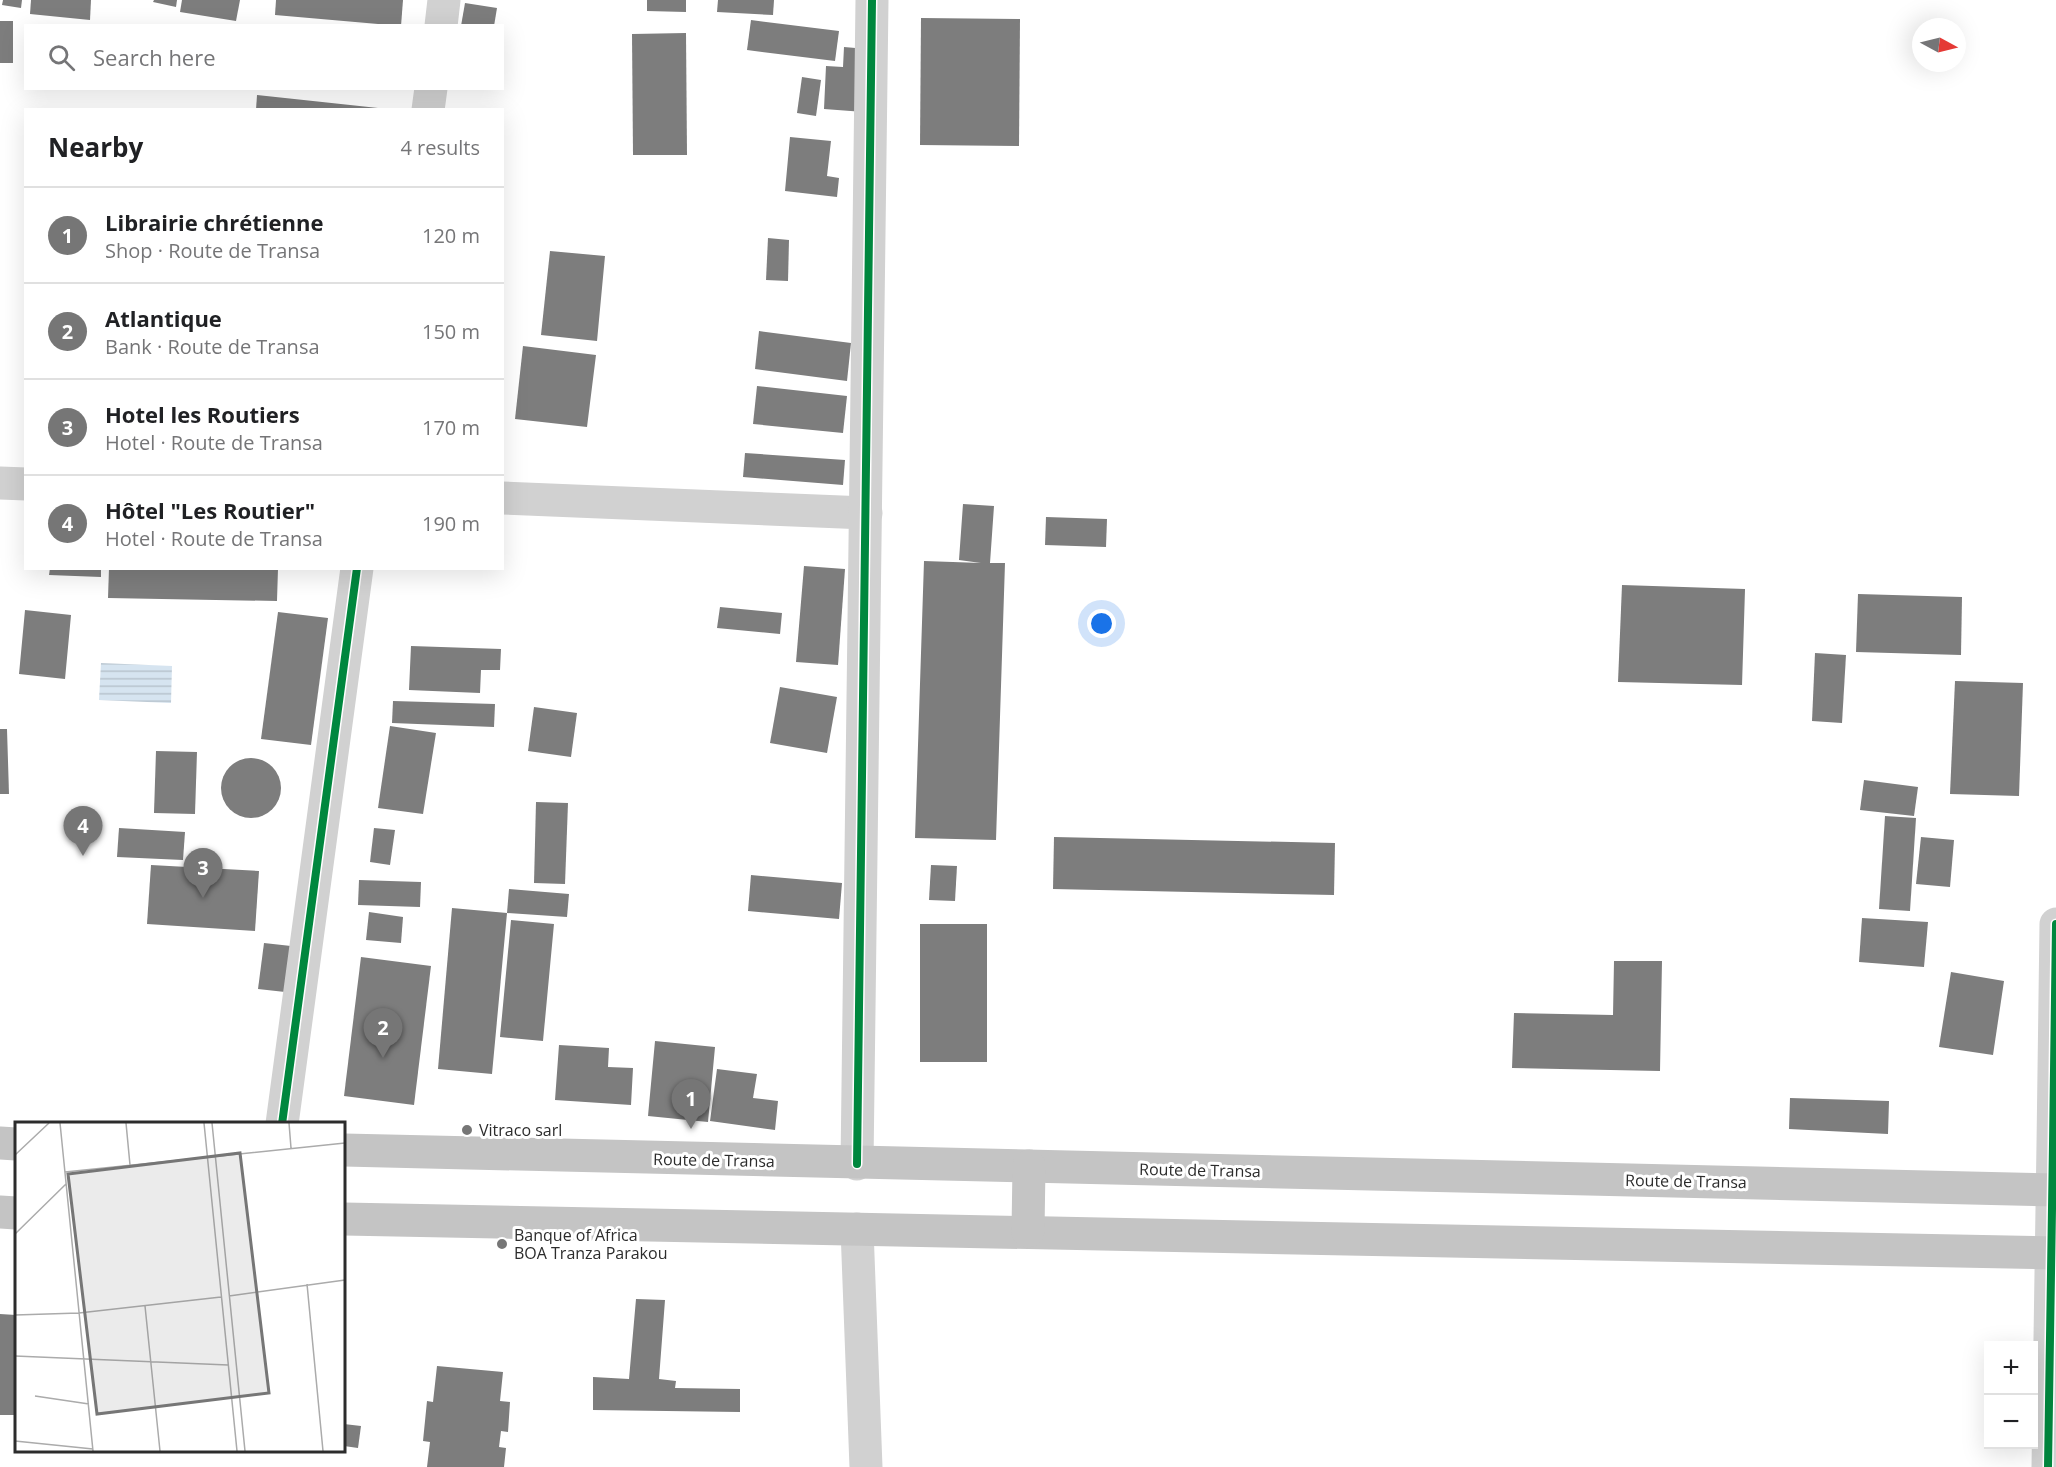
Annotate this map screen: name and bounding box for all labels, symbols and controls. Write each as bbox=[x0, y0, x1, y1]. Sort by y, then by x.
north arrow bbox=[1912, 18, 1966, 72]
search box bbox=[24, 24, 504, 90]
icon: search bbox=[45, 41, 78, 74]
text: Search here bbox=[93, 42, 216, 72]
text: Nearby bbox=[48, 129, 143, 165]
text: 4 results bbox=[400, 134, 480, 161]
text: Librairie chrétienne bbox=[105, 207, 323, 237]
text: 1 bbox=[62, 222, 73, 249]
text: 120 m bbox=[422, 222, 480, 249]
text: Shop · Route de Transa bbox=[105, 237, 320, 264]
text: Atlantique bbox=[105, 303, 222, 333]
text: 2 bbox=[62, 318, 73, 345]
text: 150 m bbox=[422, 318, 480, 345]
text: Bank · Route de Transa bbox=[105, 333, 320, 360]
text: Hotel les Routiers bbox=[105, 399, 300, 429]
text: 3 bbox=[62, 414, 73, 441]
text: 170 m bbox=[422, 414, 480, 441]
text: Hotel · Route de Transa bbox=[105, 429, 323, 456]
text: Hôtel "Les Routier" bbox=[105, 495, 315, 525]
text: 4 bbox=[62, 510, 73, 537]
text: 190 m bbox=[422, 510, 480, 537]
text: Hotel · Route de Transa bbox=[105, 525, 323, 552]
your location bbox=[1087, 609, 1116, 638]
pin: 4 bbox=[64, 806, 103, 856]
pin: 3 bbox=[184, 848, 222, 898]
pin: 2 bbox=[364, 1008, 403, 1058]
pin: 1 bbox=[672, 1080, 710, 1129]
place label: Vitraco sarl bbox=[479, 1119, 562, 1141]
inset map bbox=[15, 1122, 345, 1452]
marker: Vitraco sarl bbox=[460, 1123, 474, 1137]
street label: Route de Transa bbox=[653, 1148, 775, 1172]
street label: Route de Transa bbox=[1139, 1158, 1261, 1182]
street label: Route de Transa bbox=[1625, 1169, 1747, 1193]
place label: Banque of Africa BOA Tranza Parakou bbox=[514, 1224, 667, 1264]
marker: Banque of Africa BOA Tranza Parakou bbox=[495, 1237, 509, 1251]
map controls bbox=[1984, 1341, 2038, 1449]
button: + bbox=[1984, 1341, 2038, 1395]
button: − bbox=[1984, 1395, 2038, 1449]

